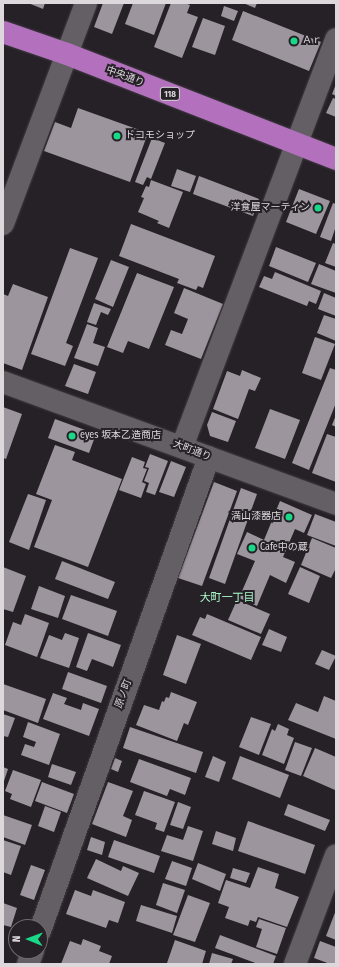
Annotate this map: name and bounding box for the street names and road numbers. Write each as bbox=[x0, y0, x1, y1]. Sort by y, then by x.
street label: 中央通り bbox=[104, 64, 146, 90]
road number: 118 bbox=[159, 87, 181, 101]
street label: 大町通り bbox=[171, 438, 213, 464]
street label: 原ノ町 bbox=[113, 678, 135, 710]

